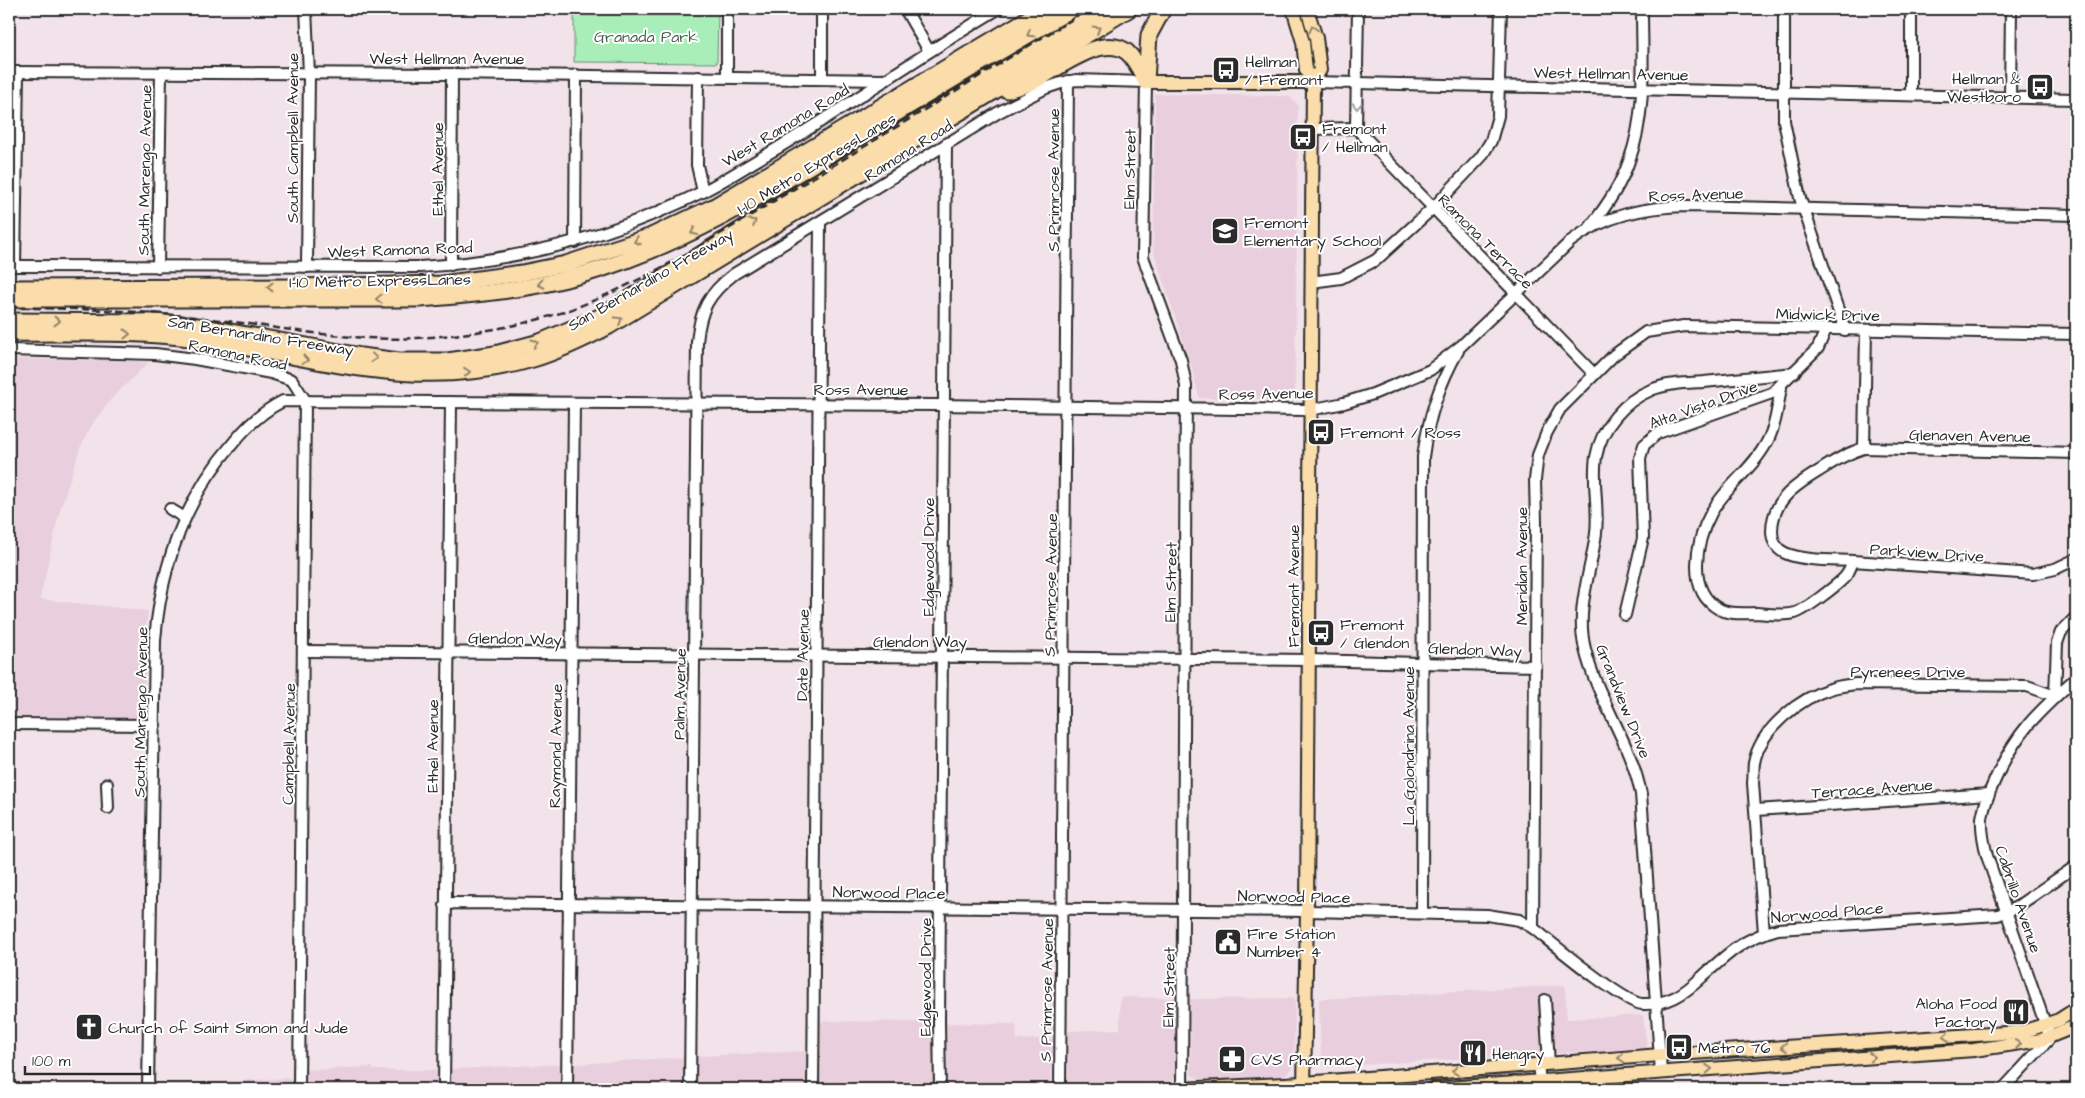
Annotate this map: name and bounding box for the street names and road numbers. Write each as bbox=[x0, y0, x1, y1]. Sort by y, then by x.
street label: West Hellman Avenue bbox=[370, 48, 525, 70]
street label: South Campbell Avenue bbox=[282, 53, 304, 223]
street label: West Hellman Avenue bbox=[1533, 62, 1689, 86]
street label: West Ramona Road bbox=[718, 79, 853, 173]
street label: South Marengo Avenue bbox=[133, 84, 158, 256]
street label: I-10 Metro ExpressLanes bbox=[733, 108, 900, 220]
street label: S Primrose Avenue bbox=[1043, 108, 1065, 252]
street label: Ramona Road bbox=[860, 115, 957, 187]
street label: Ethel Avenue bbox=[427, 122, 449, 216]
street label: Elm Street bbox=[1118, 128, 1142, 209]
street label: Ross Avenue bbox=[1648, 182, 1744, 208]
street label: Ramona Terrace bbox=[1433, 189, 1538, 295]
street label: San Bernardino Freeway bbox=[564, 223, 738, 337]
street label: West Ramona Road bbox=[327, 236, 473, 264]
street label: I-10 Metro ExpressLanes bbox=[289, 268, 471, 294]
street label: Midwick Drive bbox=[1776, 303, 1881, 327]
street label: San Bernardino Freeway bbox=[166, 310, 356, 363]
street label: Ramona Road bbox=[186, 334, 289, 376]
street label: Alta Vista Drive bbox=[1646, 375, 1761, 435]
street label: Ross Avenue bbox=[814, 379, 909, 401]
street label: Ross Avenue bbox=[1218, 382, 1314, 406]
street label: Glenaven Avenue bbox=[1909, 424, 2031, 448]
street label: Edgewood Drive bbox=[918, 497, 941, 616]
street label: Meridian Avenue bbox=[1511, 507, 1533, 625]
street label: S Primrose Avenue bbox=[1039, 513, 1063, 657]
street label: Fremont Avenue bbox=[1283, 524, 1305, 647]
street label: Parkview Drive bbox=[1869, 538, 1985, 568]
street label: Elm Street bbox=[1159, 541, 1183, 622]
street label: Date Avenue bbox=[791, 608, 815, 701]
street label: South Marengo Avenue bbox=[129, 626, 154, 798]
street label: Glendon Way bbox=[468, 627, 562, 652]
street label: Glendon Way bbox=[873, 631, 967, 654]
street label: Glendon Way bbox=[1428, 637, 1522, 664]
street label: Grandview Drive bbox=[1590, 641, 1656, 762]
street label: Palm Avenue bbox=[668, 648, 692, 740]
street label: Pyrenees Drive bbox=[1851, 661, 1966, 684]
street label: La Golondrina Avenue bbox=[1398, 666, 1420, 826]
street label: Campbell Avenue bbox=[277, 683, 301, 805]
street label: Raymond Avenue bbox=[544, 683, 569, 808]
street label: Ethel Avenue bbox=[422, 699, 444, 793]
street label: Terrace Avenue bbox=[1811, 774, 1934, 804]
street label: Cabrillo Avenue bbox=[1989, 843, 2047, 956]
street label: Norwood Place bbox=[832, 881, 946, 905]
street label: Norwood Place bbox=[1237, 885, 1351, 909]
street label: Norwood Place bbox=[1770, 897, 1885, 929]
street label: Edgewood Drive bbox=[915, 917, 938, 1036]
street label: S Primrose Avenue bbox=[1035, 918, 1059, 1062]
street label: Elm Street bbox=[1157, 946, 1181, 1027]

